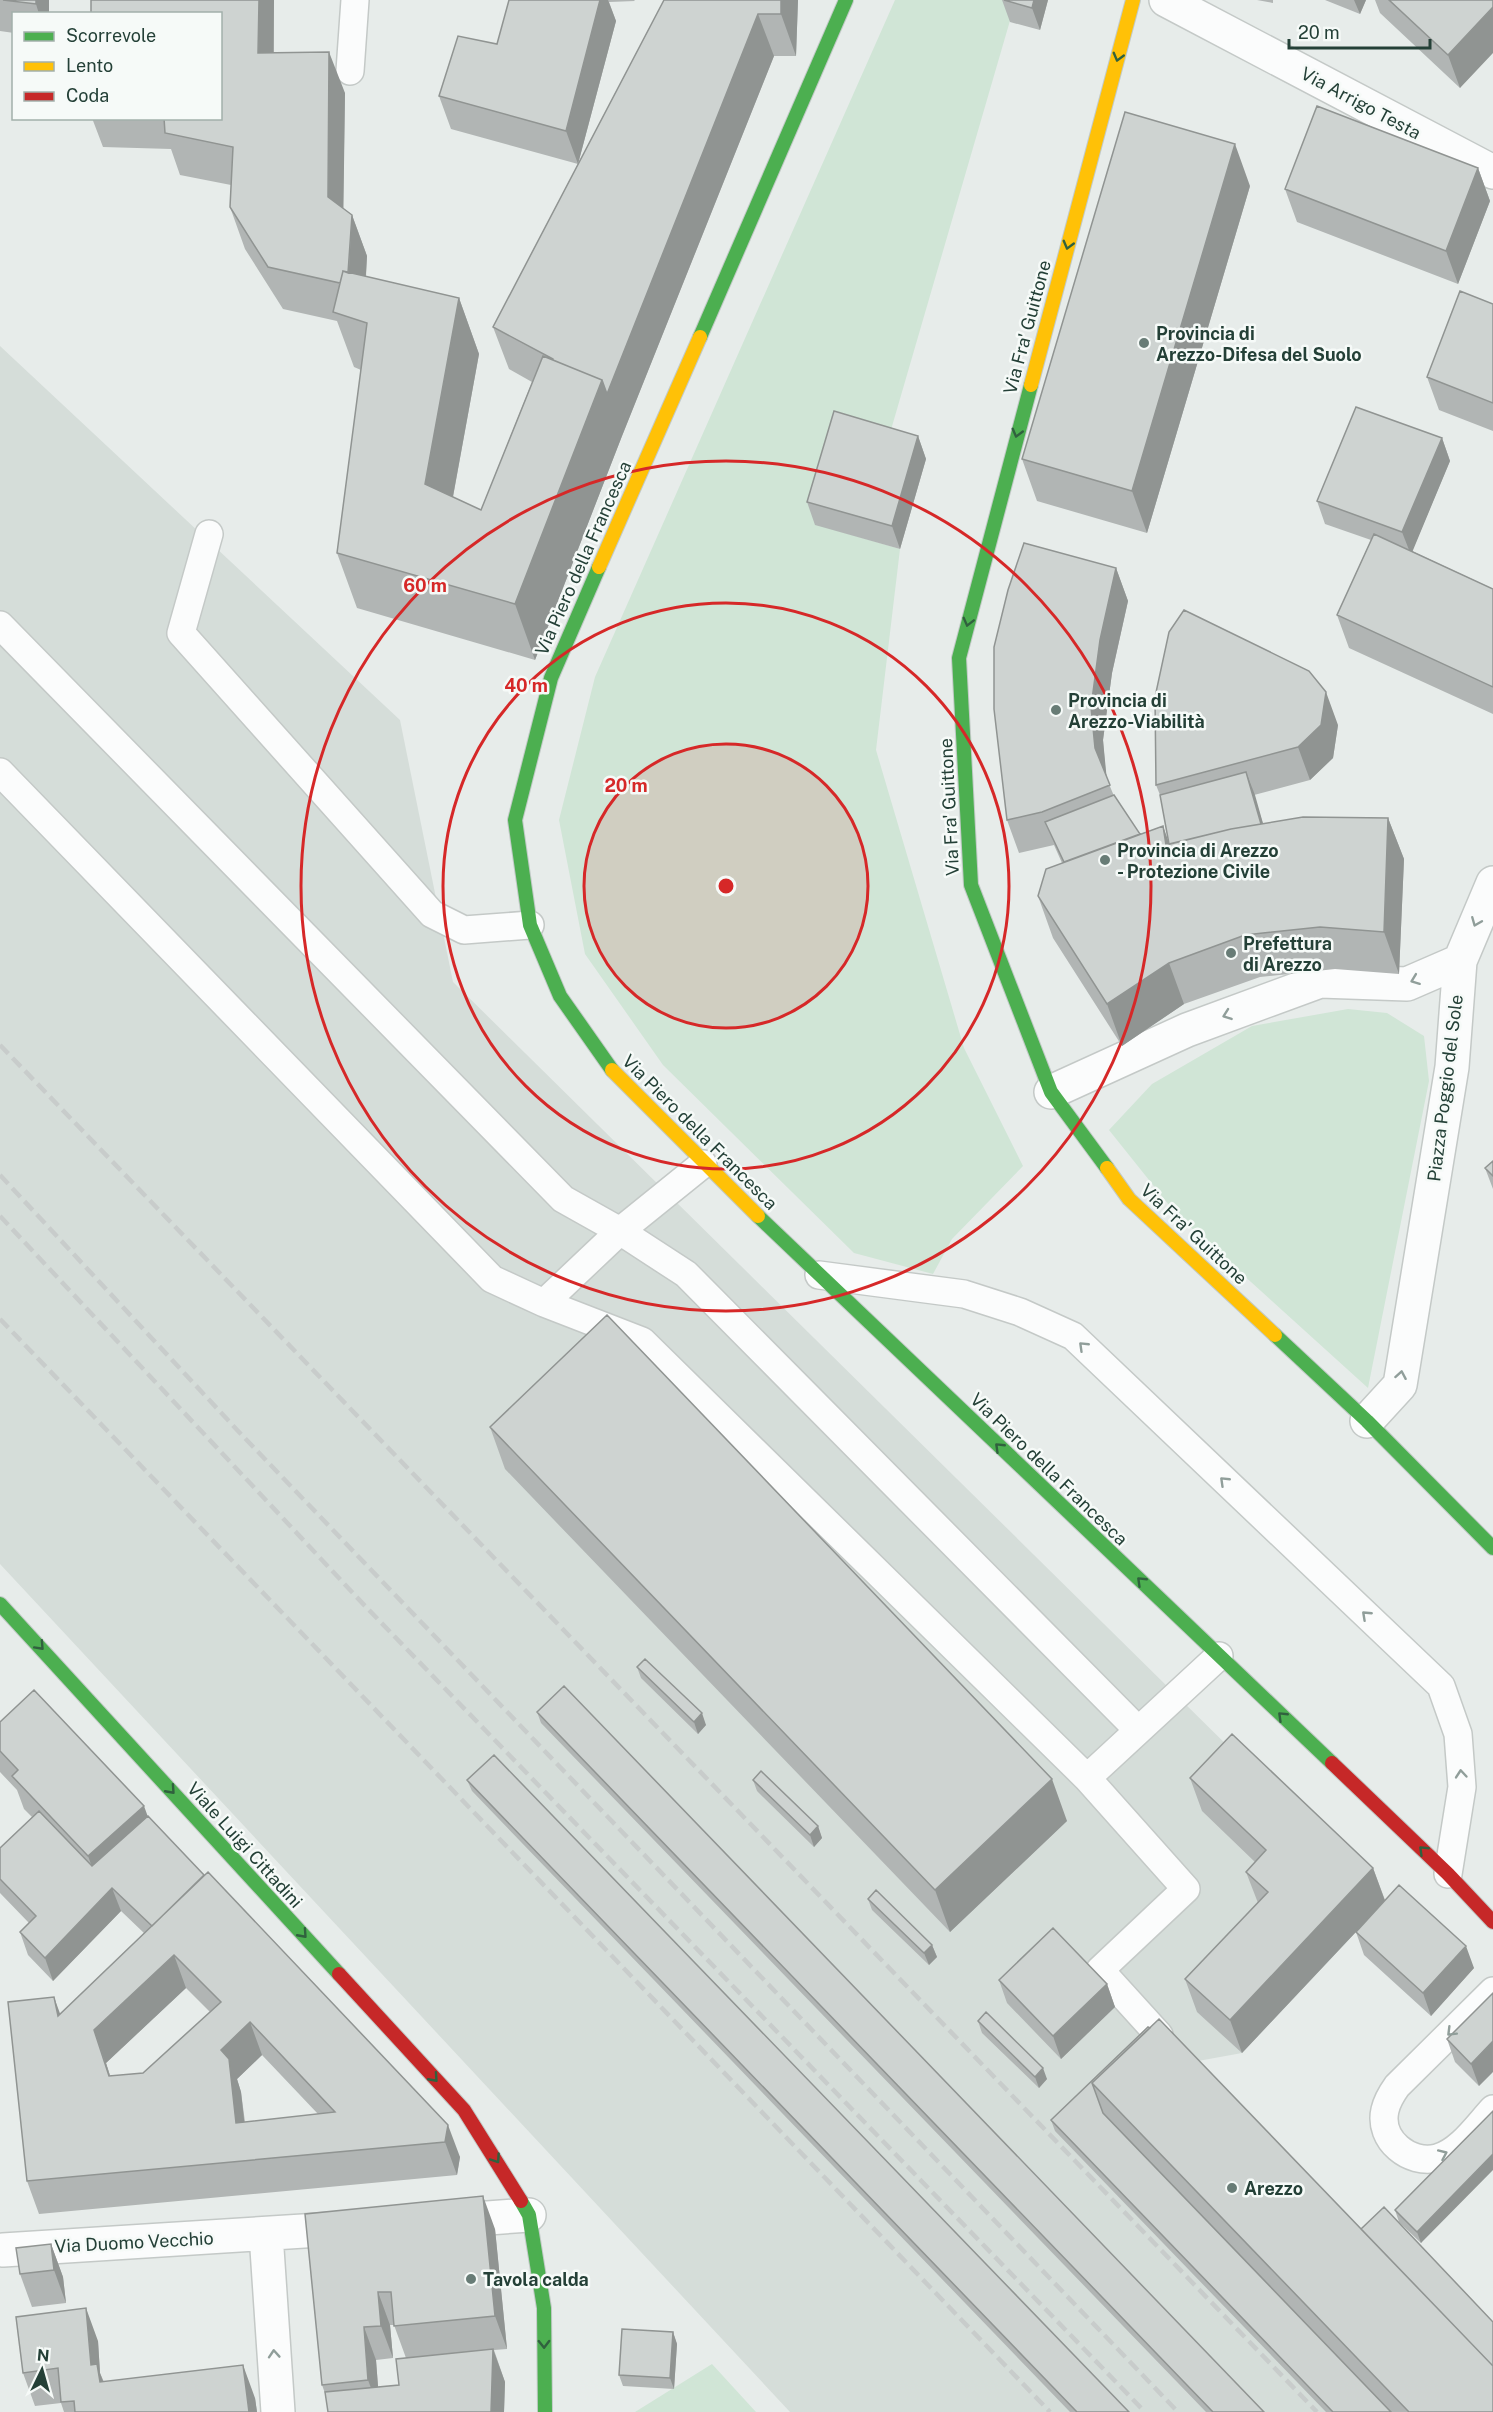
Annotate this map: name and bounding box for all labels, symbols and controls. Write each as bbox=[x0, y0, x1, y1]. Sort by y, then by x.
legend bbox=[12, 12, 222, 120]
scale bar bbox=[1289, 12, 1430, 50]
text: 20 m bbox=[1298, 22, 1340, 43]
text: Scorrevole bbox=[66, 25, 156, 46]
one-way arrow bbox=[1113, 51, 1125, 61]
text: Lento bbox=[66, 55, 113, 76]
street label: Via Arrigo Testa bbox=[1297, 63, 1425, 143]
text: Coda bbox=[66, 85, 109, 106]
one-way arrow bbox=[1062, 240, 1075, 250]
street label: Via Fra' Guittone bbox=[999, 258, 1055, 396]
place label: Provincia di Arezzo-Difesa del Suolo bbox=[1156, 323, 1362, 365]
marker: Provincia di Arezzo-Difesa del Suolo bbox=[1137, 336, 1151, 350]
one-way arrow bbox=[1012, 427, 1024, 438]
street label: Via Piero della Francesca bbox=[531, 458, 635, 658]
text: 60 m bbox=[403, 575, 447, 596]
one-way arrow bbox=[962, 617, 975, 627]
text: 40 m bbox=[504, 675, 548, 696]
place label: Provincia di Arezzo-Viabilità bbox=[1068, 690, 1205, 732]
marker: Provincia di Arezzo-Viabilità bbox=[1049, 703, 1063, 717]
street label: Via Fra' Guittone bbox=[935, 738, 963, 876]
text: 20 m bbox=[604, 775, 648, 796]
place label: Provincia di Arezzo - Protezione Civile bbox=[1117, 840, 1279, 882]
marker: Provincia di Arezzo - Protezione Civile bbox=[1098, 853, 1112, 867]
centre of rings bbox=[716, 876, 736, 896]
one-way arrow bbox=[1471, 915, 1483, 926]
place label: Prefettura di Arezzo bbox=[1243, 933, 1332, 975]
marker: Prefettura di Arezzo bbox=[1224, 946, 1238, 960]
one-way arrow bbox=[1410, 973, 1421, 985]
street label: Piazza Poggio del Sole bbox=[1423, 993, 1467, 1183]
one-way arrow bbox=[1222, 1008, 1233, 1021]
street label: Via Piero della Francesca bbox=[618, 1050, 782, 1214]
street label: Via Fra' Guittone bbox=[1136, 1179, 1252, 1289]
one-way arrow bbox=[1079, 1342, 1090, 1353]
one-way arrow bbox=[1394, 1370, 1407, 1380]
street label: Via Piero della Francesca bbox=[966, 1388, 1132, 1550]
one-way arrow bbox=[996, 1443, 1006, 1454]
one-way arrow bbox=[1221, 1477, 1232, 1488]
one-way arrow bbox=[1137, 1578, 1148, 1589]
one-way arrow bbox=[1362, 1611, 1372, 1622]
one-way arrow bbox=[33, 1640, 44, 1650]
one-way arrow bbox=[1278, 1712, 1288, 1723]
one-way arrow bbox=[1455, 1770, 1468, 1779]
street label: Viale Luigi Cittadini bbox=[183, 1778, 307, 1912]
one-way arrow bbox=[164, 1784, 175, 1794]
one-way arrow bbox=[1419, 1847, 1430, 1858]
one-way arrow bbox=[296, 1928, 307, 1938]
one-way arrow bbox=[1448, 2025, 1458, 2036]
one-way arrow bbox=[427, 2072, 438, 2082]
one-way arrow bbox=[1437, 2149, 1448, 2161]
one-way arrow bbox=[489, 2153, 501, 2163]
place label: Arezzo bbox=[1244, 2178, 1303, 2199]
marker: Arezzo bbox=[1225, 2181, 1239, 2195]
street label: Via Duomo Vecchio bbox=[54, 2227, 214, 2257]
place label: Tavola calda bbox=[483, 2269, 589, 2290]
marker: Tavola calda bbox=[464, 2272, 478, 2286]
one-way arrow bbox=[538, 2339, 550, 2348]
north arrow bbox=[12, 2340, 72, 2400]
text: N bbox=[36, 2346, 50, 2366]
one-way arrow bbox=[268, 2349, 281, 2358]

